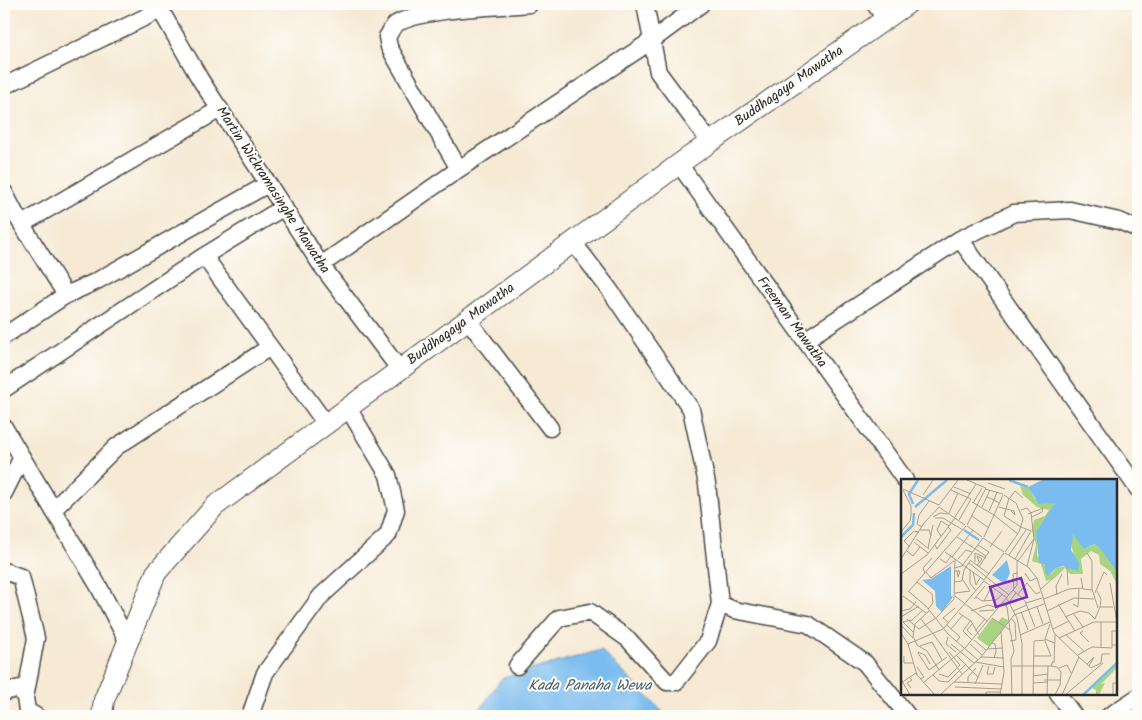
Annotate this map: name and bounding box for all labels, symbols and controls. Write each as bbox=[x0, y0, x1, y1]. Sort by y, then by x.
street label: Buddhagaya Mawatha bbox=[730, 40, 848, 132]
street label: Martin Wickramasinghe Mawatha bbox=[210, 102, 336, 278]
street label: Freeman Mawatha bbox=[751, 272, 833, 372]
street label: Buddhagaya Mawatha bbox=[402, 277, 520, 371]
inset map bbox=[901, 479, 1117, 695]
water label: Kada Panaha Wewa bbox=[528, 674, 653, 698]

